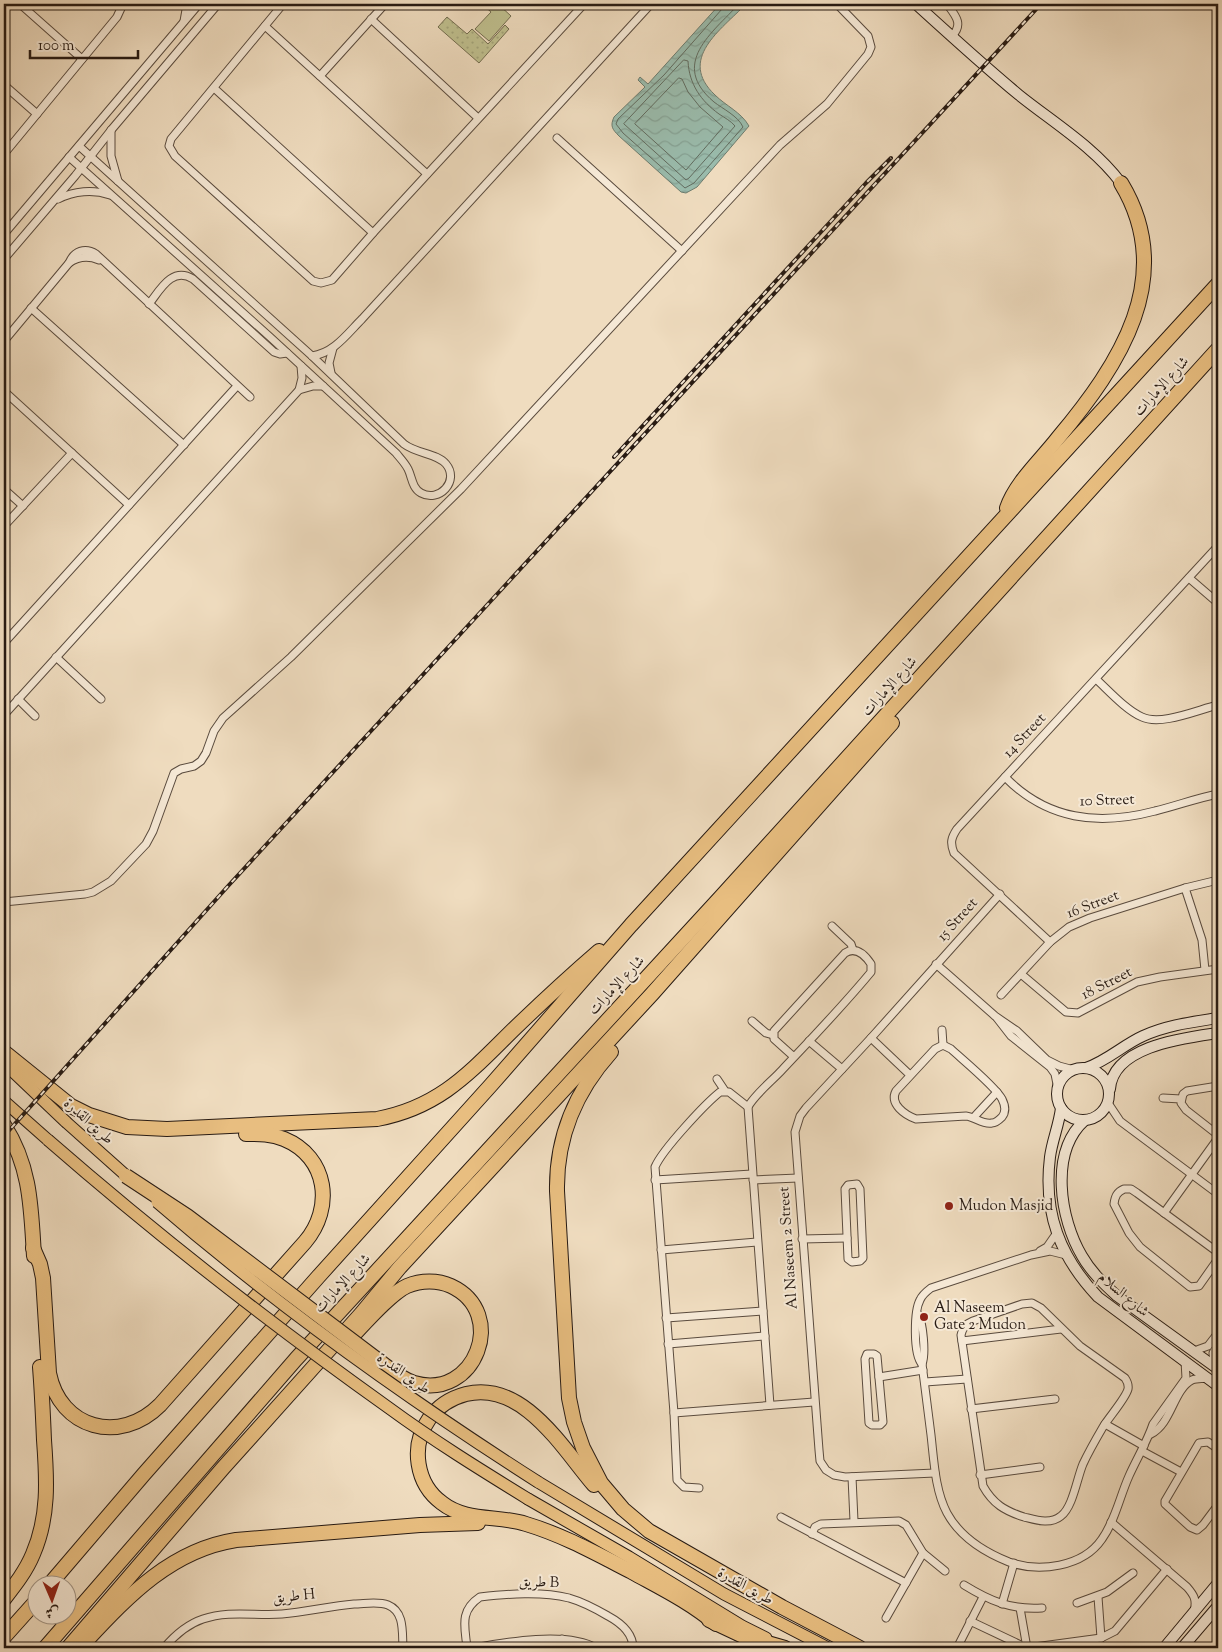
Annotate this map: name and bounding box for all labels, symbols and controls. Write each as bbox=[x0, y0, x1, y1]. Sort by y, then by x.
scale bar bbox=[30, 28, 138, 60]
text: 100 m bbox=[38, 36, 75, 57]
street label: شارع الإمارات bbox=[1129, 352, 1195, 422]
street label: شارع الإمارات bbox=[857, 652, 923, 722]
street label: 14 Street bbox=[999, 709, 1051, 763]
street label: 10 Street bbox=[1079, 790, 1135, 812]
street label: 16 Street bbox=[1064, 885, 1122, 925]
street label: 15 Street bbox=[933, 894, 983, 946]
street label: شارع الإمارات bbox=[584, 952, 651, 1021]
street label: 18 Street bbox=[1078, 962, 1136, 1006]
street label: طريق القدرة bbox=[58, 1094, 118, 1150]
street label: Al Naseem 2 Street bbox=[774, 1186, 804, 1310]
place label: Mudon Masjid bbox=[959, 1196, 1054, 1217]
marker: Mudon Masjid bbox=[943, 1200, 955, 1212]
street label: شارع الإمارات bbox=[310, 1250, 377, 1319]
street label: شارع السلام bbox=[1092, 1267, 1153, 1323]
place label: Al Naseem Gate 2 Mudon bbox=[934, 1298, 1026, 1336]
marker: Al Naseem Gate 2 Mudon bbox=[918, 1311, 930, 1323]
street label: طريق القدرة bbox=[372, 1348, 434, 1400]
street label: طريق القدرة bbox=[713, 1563, 777, 1611]
street label: طريق B bbox=[519, 1572, 560, 1594]
north arrow bbox=[28, 1574, 78, 1624]
street label: طريق H bbox=[272, 1584, 316, 1610]
text: ش bbox=[45, 1601, 60, 1621]

